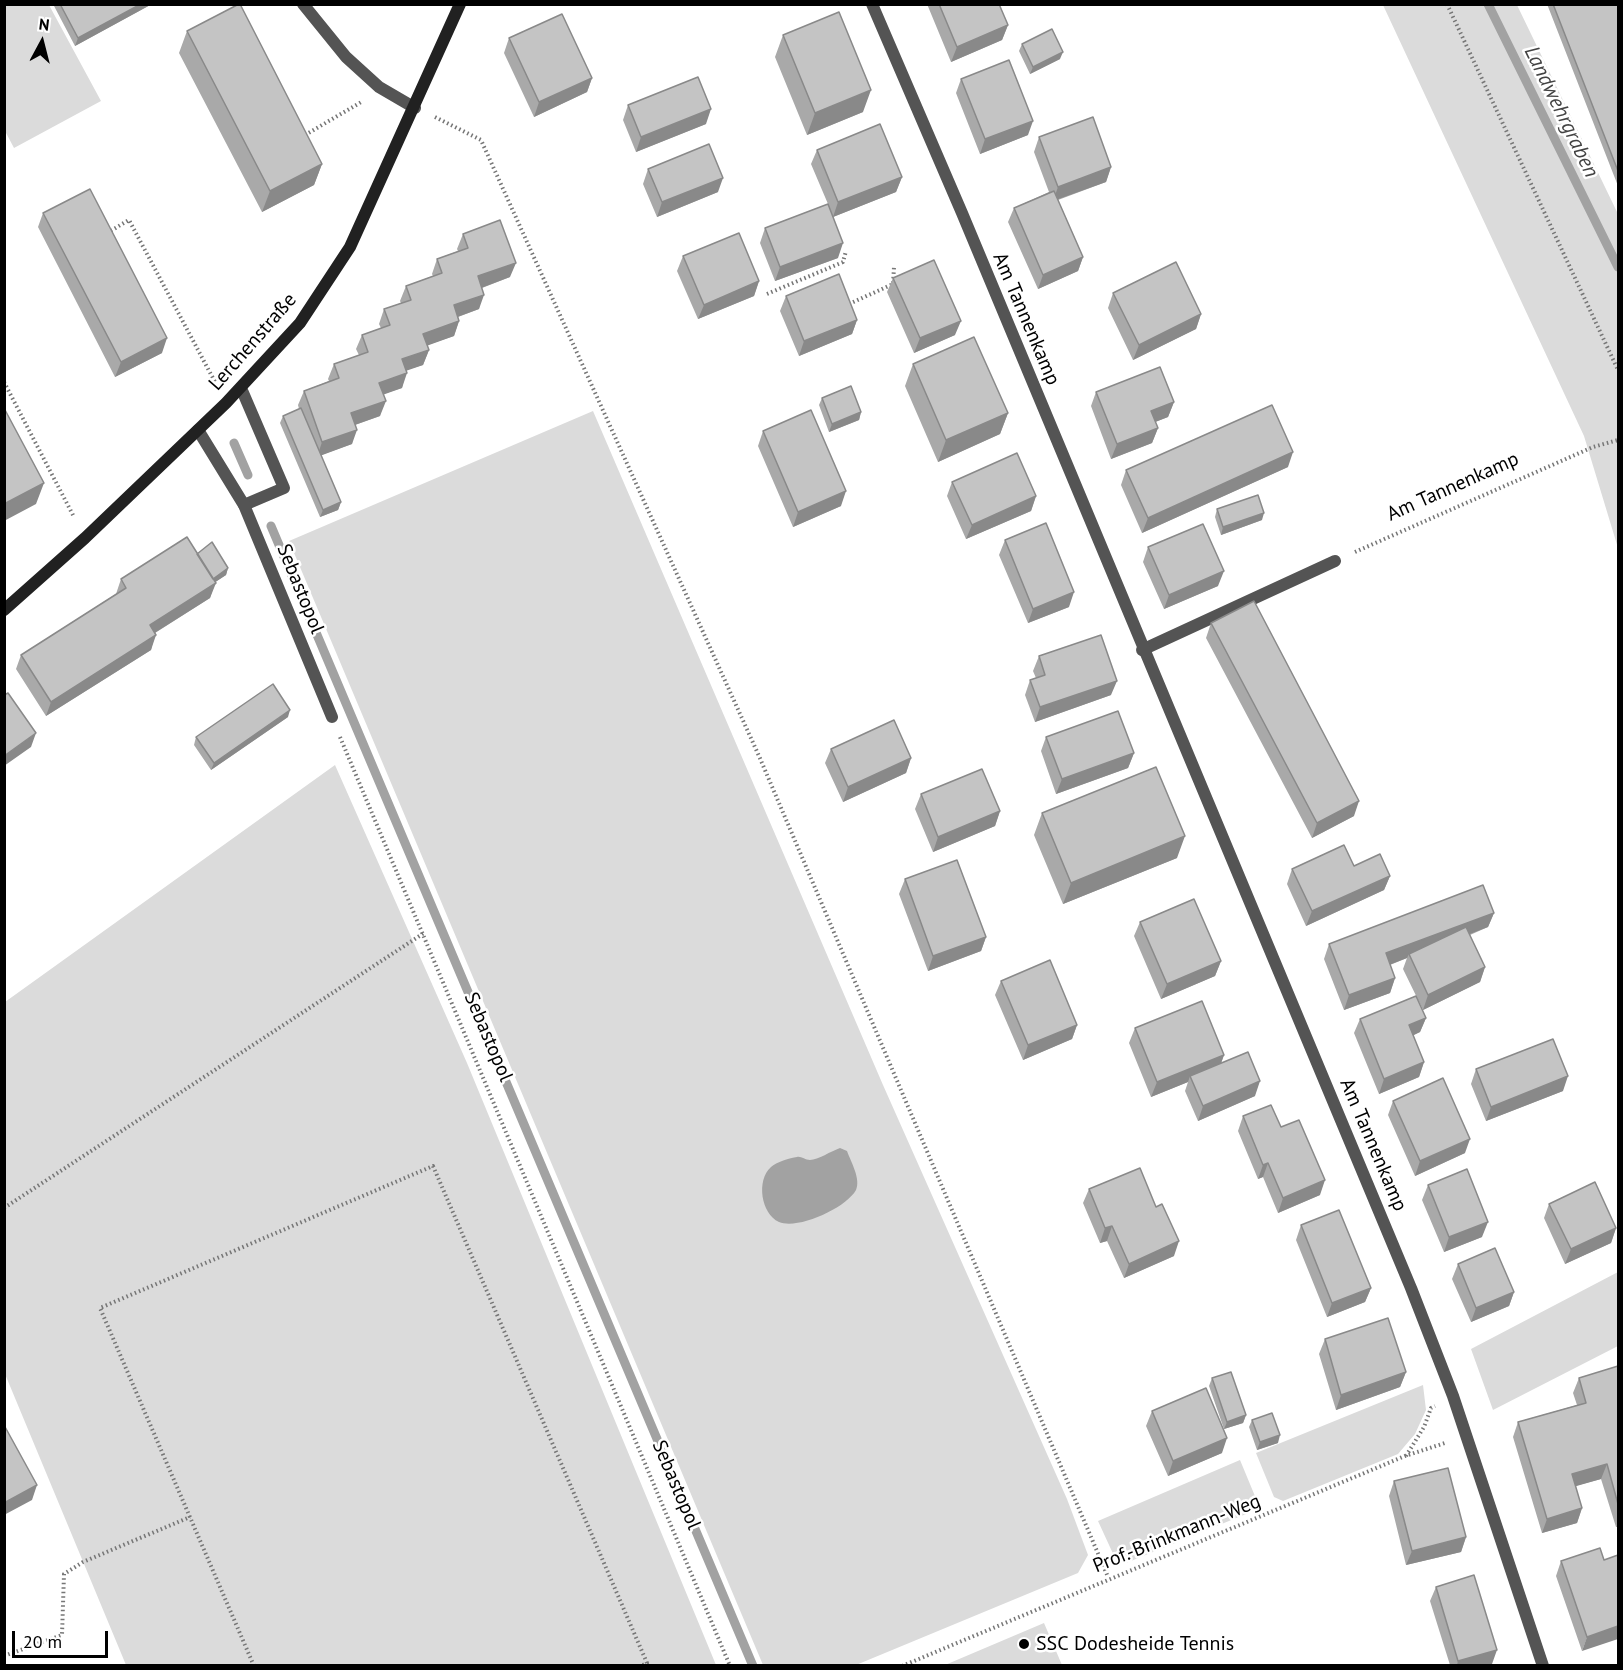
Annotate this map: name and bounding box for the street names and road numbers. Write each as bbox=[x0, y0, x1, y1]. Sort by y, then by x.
street label: Am Tannenkamp bbox=[987, 249, 1065, 389]
street label: Lerchenstraße bbox=[204, 288, 302, 396]
street label: Am Tannenkamp bbox=[1383, 447, 1523, 527]
street label: Sebastopol bbox=[271, 541, 329, 637]
street label: Sebastopol bbox=[458, 989, 518, 1085]
street label: Am Tannenkamp bbox=[1334, 1075, 1412, 1215]
street label: Sebastopol bbox=[646, 1437, 706, 1533]
street label: Prof.-Brinkmann-Weg bbox=[1090, 1489, 1264, 1579]

